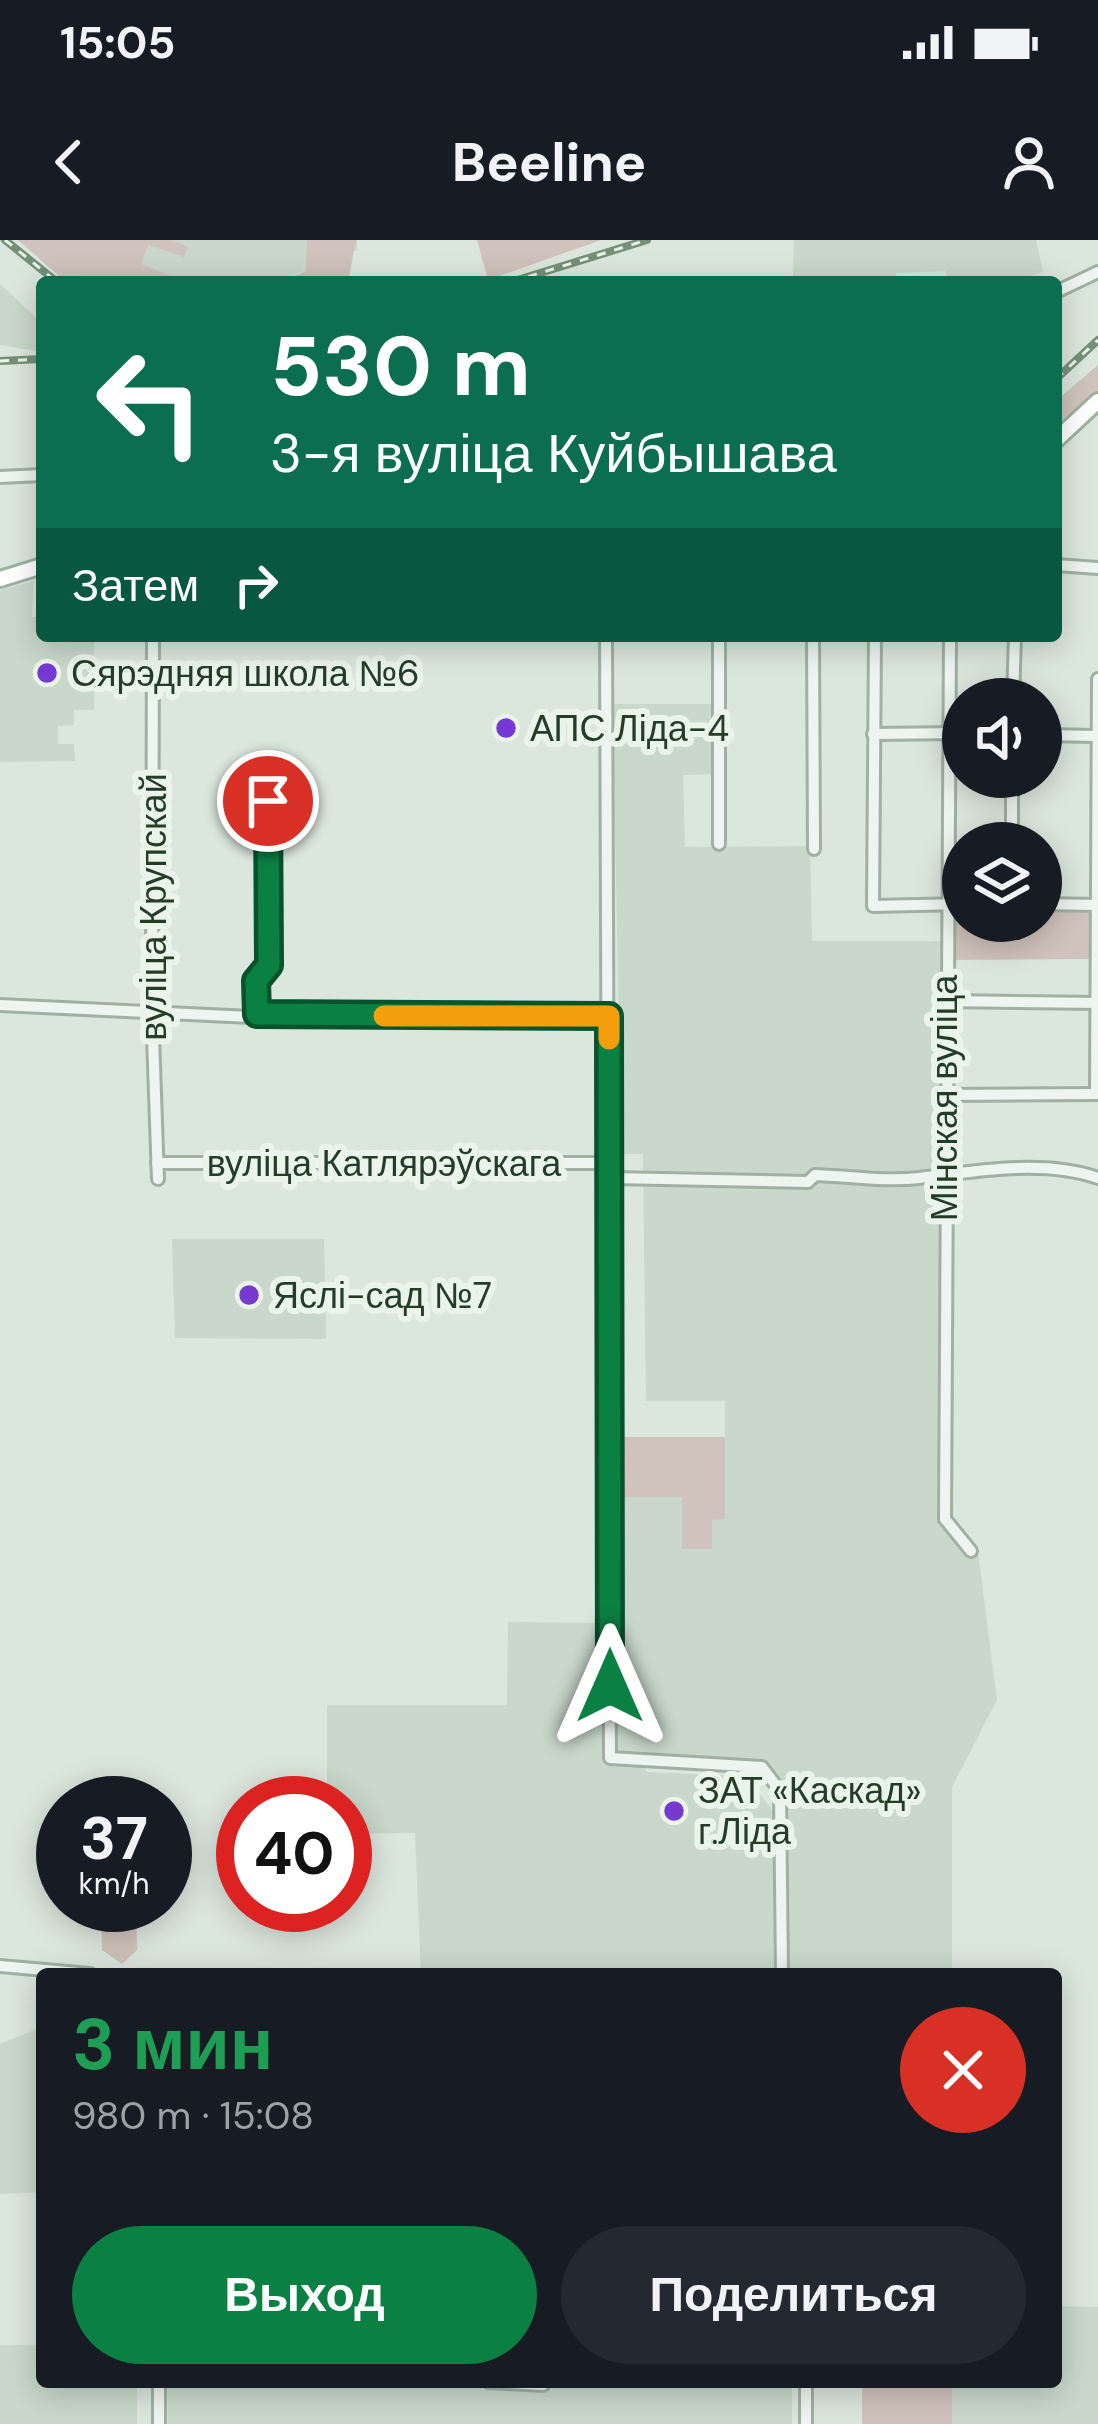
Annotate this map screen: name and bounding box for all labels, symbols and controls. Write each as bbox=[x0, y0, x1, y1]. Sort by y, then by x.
text: 15:05 bbox=[60, 13, 175, 72]
text: Beeline bbox=[452, 127, 646, 198]
icon: back bbox=[36, 129, 102, 195]
icon: person bbox=[996, 129, 1062, 195]
text: 530 m bbox=[270, 312, 531, 421]
icon: left bbox=[72, 324, 228, 480]
text: 3-я вуліца Куйбышава bbox=[270, 418, 837, 489]
icon: right bbox=[223, 552, 289, 618]
text: Затем bbox=[72, 556, 199, 615]
place label: Сярэдняя школа №6 bbox=[71, 650, 420, 697]
marker: Сярэдняя школа №6 bbox=[34, 660, 60, 686]
map controls bbox=[942, 678, 1062, 942]
button: sound bbox=[942, 678, 1062, 798]
place label: АПС Ліда-4 bbox=[530, 705, 729, 752]
marker: АПС Ліда-4 bbox=[493, 715, 519, 741]
pin bbox=[217, 750, 319, 852]
icon: arrive bbox=[235, 768, 301, 834]
street label: вуліца Крупскай bbox=[130, 773, 177, 1041]
button: layers bbox=[942, 822, 1062, 942]
street label: Мінская вуліца bbox=[921, 974, 968, 1221]
street label: вуліца Катлярэўскага bbox=[207, 1140, 562, 1187]
place label: Яслі-сад №7 bbox=[273, 1272, 492, 1319]
marker: Яслі-сад №7 bbox=[236, 1282, 262, 1308]
position arrow bbox=[547, 1623, 673, 1749]
place label: ЗАТ «Каскад» г.Ліда bbox=[698, 1767, 922, 1855]
speed limit sign: 40 bbox=[216, 1776, 372, 1932]
marker: ЗАТ «Каскад» г.Ліда bbox=[661, 1798, 687, 1824]
text: 37 bbox=[80, 1799, 148, 1878]
text: km/h bbox=[79, 1864, 149, 1903]
text: 3 мин bbox=[72, 1998, 273, 2091]
button: close bbox=[900, 2007, 1026, 2133]
text: 980 m · 15:08 bbox=[72, 2090, 314, 2141]
button: Выход bbox=[72, 2226, 537, 2364]
button: Поделиться bbox=[561, 2226, 1026, 2364]

